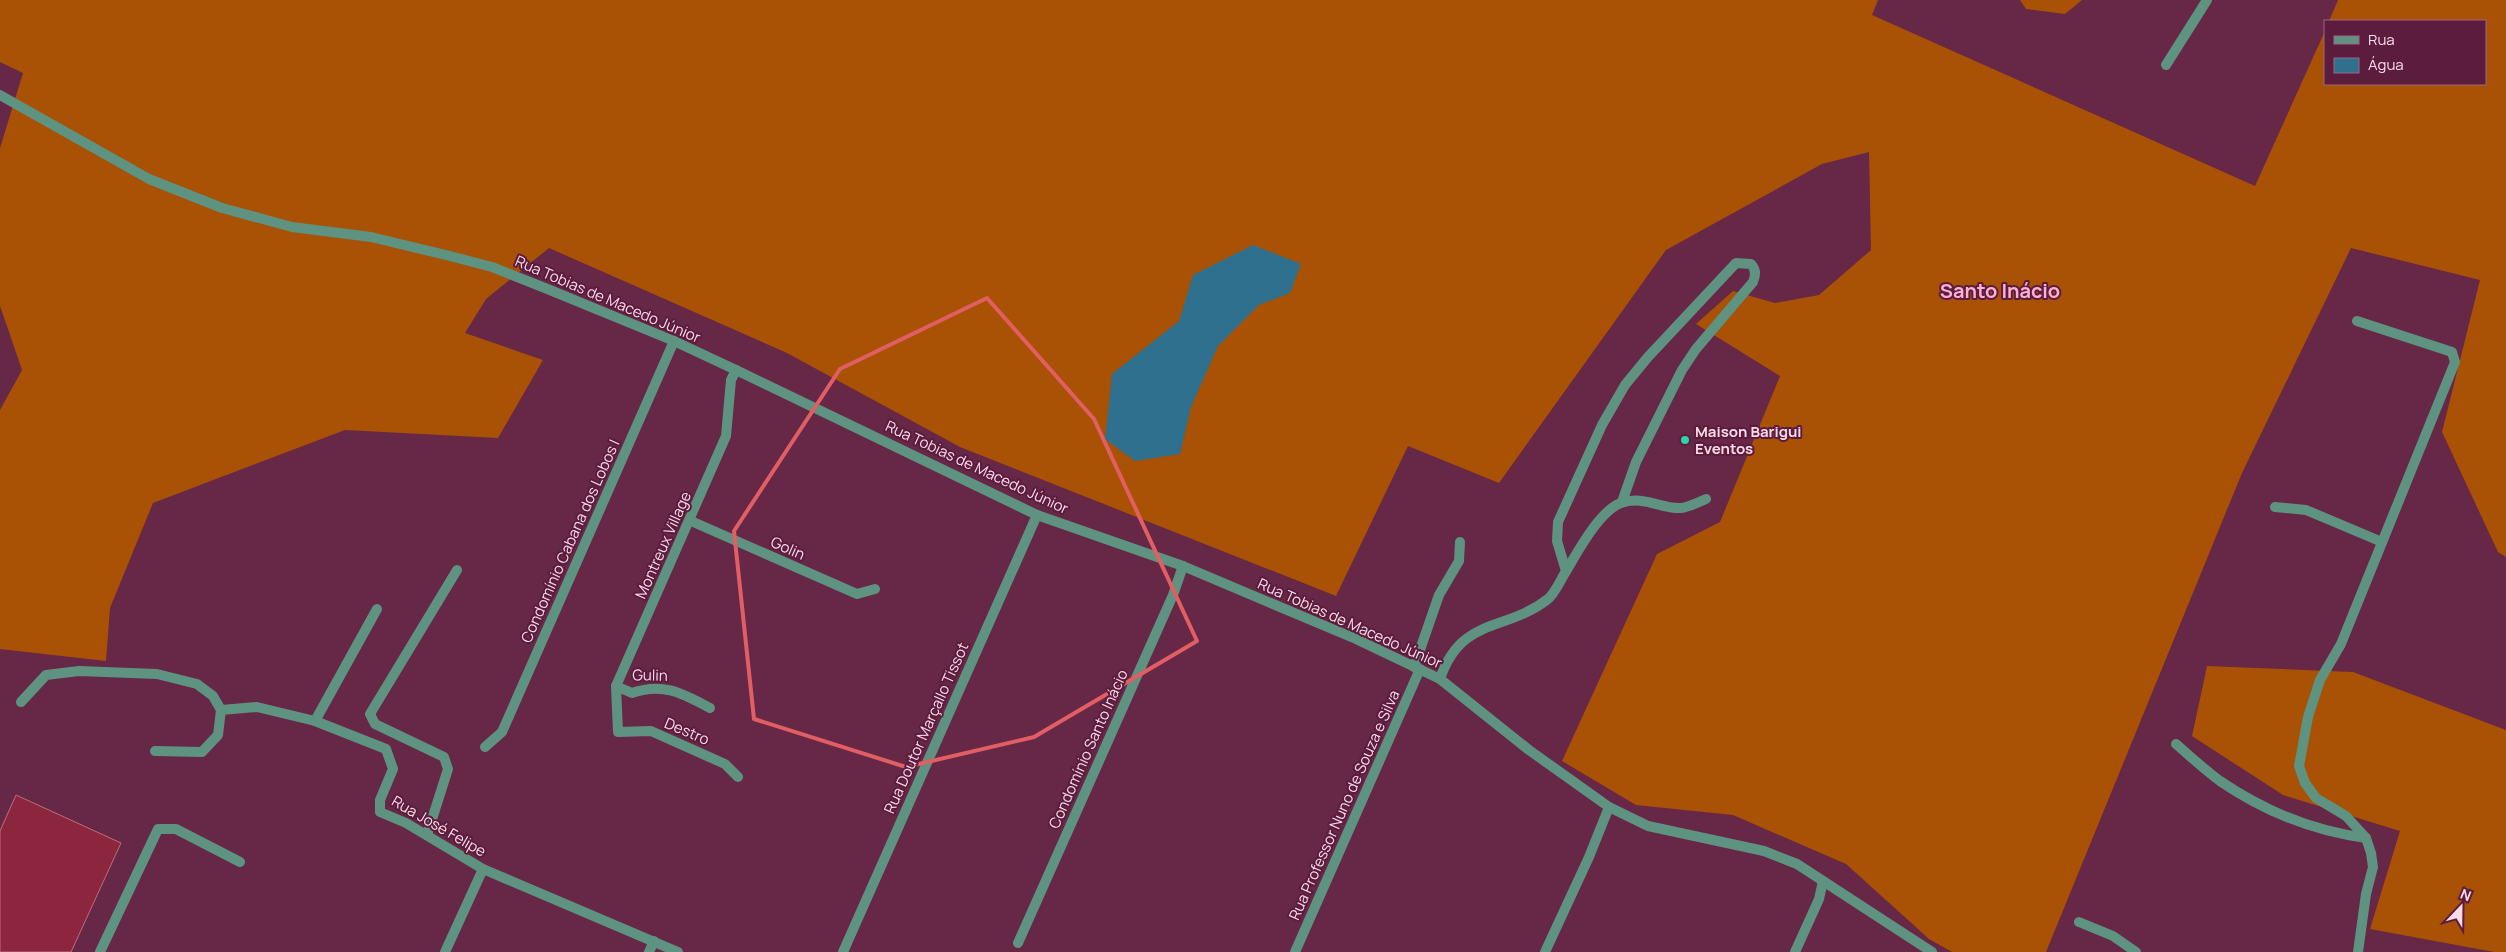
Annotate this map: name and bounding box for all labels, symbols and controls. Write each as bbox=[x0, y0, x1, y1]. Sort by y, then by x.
legend bbox=[2324, 20, 2486, 85]
text: Rua bbox=[2368, 29, 2395, 50]
text: Água bbox=[2368, 54, 2404, 75]
street label: Rua Tobias de Macedo Júnior bbox=[512, 250, 705, 348]
district label: Santo Inácio bbox=[1940, 277, 2060, 304]
street label: Rua Tobias de Macedo Júnior bbox=[882, 415, 1072, 519]
place label: Maison Barigui Eventos bbox=[1695, 421, 1802, 459]
marker: Maison Barigui Eventos bbox=[1679, 434, 1691, 446]
street label: Condomínio Cabana dos Lobos I bbox=[516, 436, 624, 646]
street label: Montreux Village bbox=[630, 488, 696, 602]
street label: Golin bbox=[768, 531, 808, 565]
street label: Rua Tobias de Macedo Júnior bbox=[1255, 573, 1446, 673]
street label: Rua Doutor Marçallo Tissot bbox=[879, 639, 973, 817]
street label: Gulin bbox=[632, 664, 668, 686]
street label: Condomínio Santo Inácio bbox=[1043, 666, 1133, 832]
street label: Rua Professor Nuno de Souza e Silva bbox=[1284, 687, 1404, 923]
street label: Destro bbox=[661, 712, 713, 750]
street label: Rua José Felipe bbox=[388, 790, 490, 862]
north arrow bbox=[2436, 882, 2486, 932]
text: N bbox=[2458, 884, 2474, 905]

